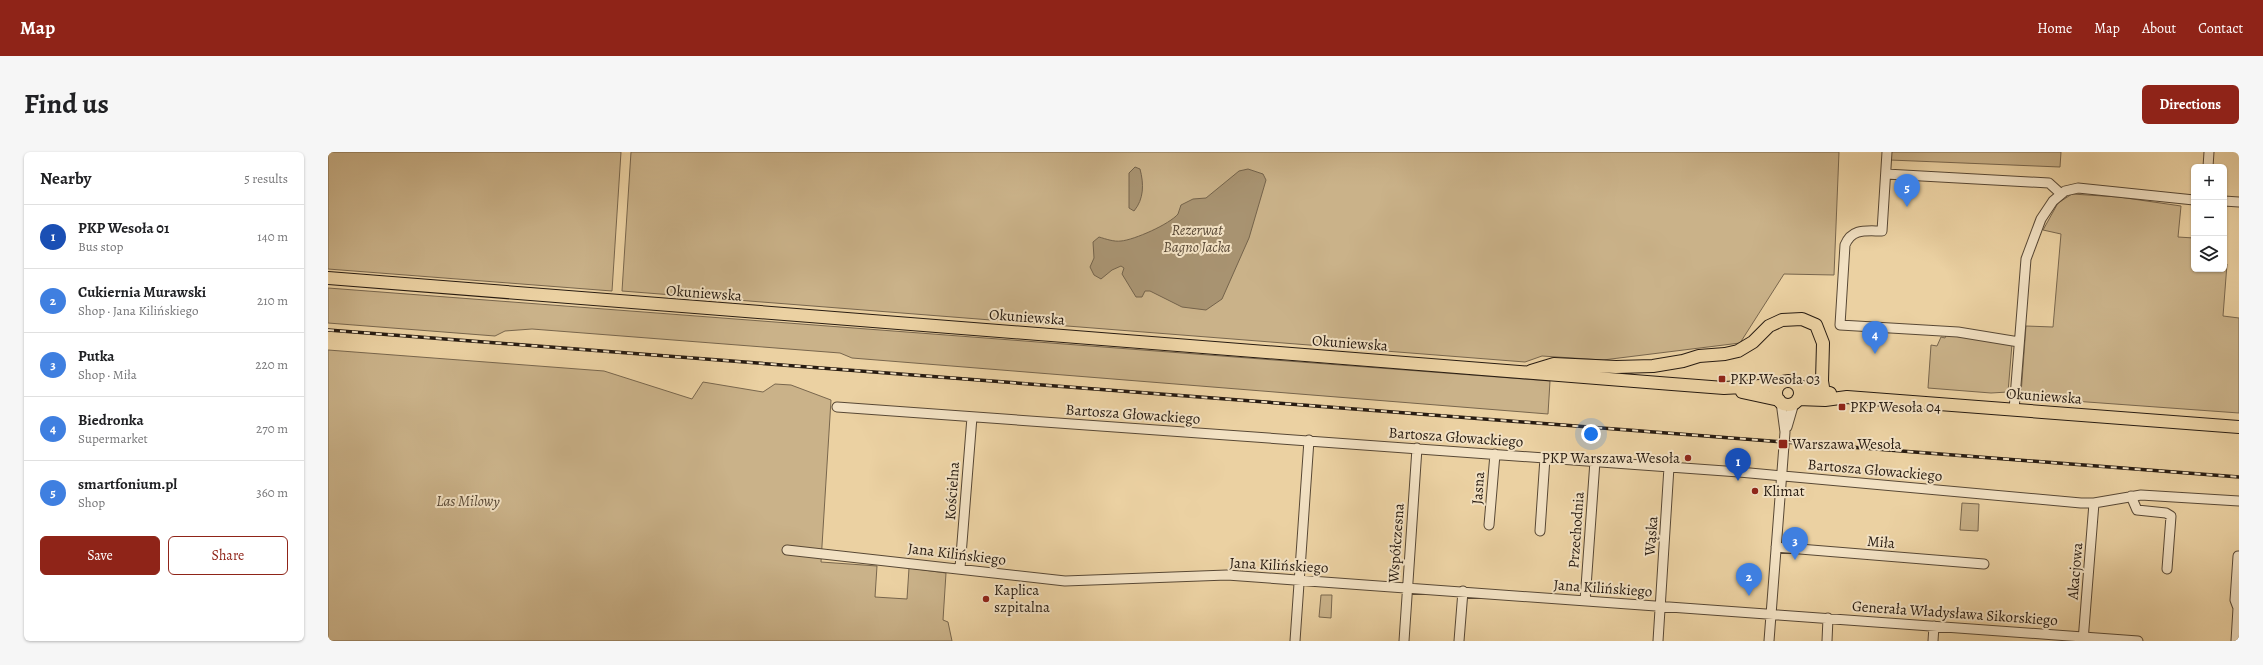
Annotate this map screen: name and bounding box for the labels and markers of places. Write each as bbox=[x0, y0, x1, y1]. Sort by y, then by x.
pin: 5 bbox=[1894, 174, 1920, 207]
pin: 4 bbox=[1862, 321, 1888, 354]
place label: PKP Wesoła 03 bbox=[1730, 369, 1820, 389]
marker: PKP Wesoła 03 bbox=[1717, 374, 1727, 384]
place label: PKP Wesoła 04 bbox=[1850, 397, 1941, 417]
marker: PKP Wesoła 04 bbox=[1837, 402, 1847, 412]
place label: Warszawa Wesoła bbox=[1791, 434, 1902, 454]
marker: Warszawa Wesoła bbox=[1777, 438, 1789, 450]
place label: PKP Warszawa Wesoła bbox=[1542, 448, 1680, 468]
pin: 1 bbox=[1725, 448, 1751, 481]
marker: PKP Warszawa Wesoła bbox=[1683, 453, 1693, 463]
place label: Klimat bbox=[1763, 481, 1805, 501]
marker: Klimat bbox=[1750, 486, 1760, 496]
pin: 3 bbox=[1782, 527, 1808, 560]
pin: 2 bbox=[1736, 563, 1762, 596]
place label: Kaplica szpitalna bbox=[994, 580, 1050, 617]
marker: Kaplica szpitalna bbox=[981, 594, 991, 604]

